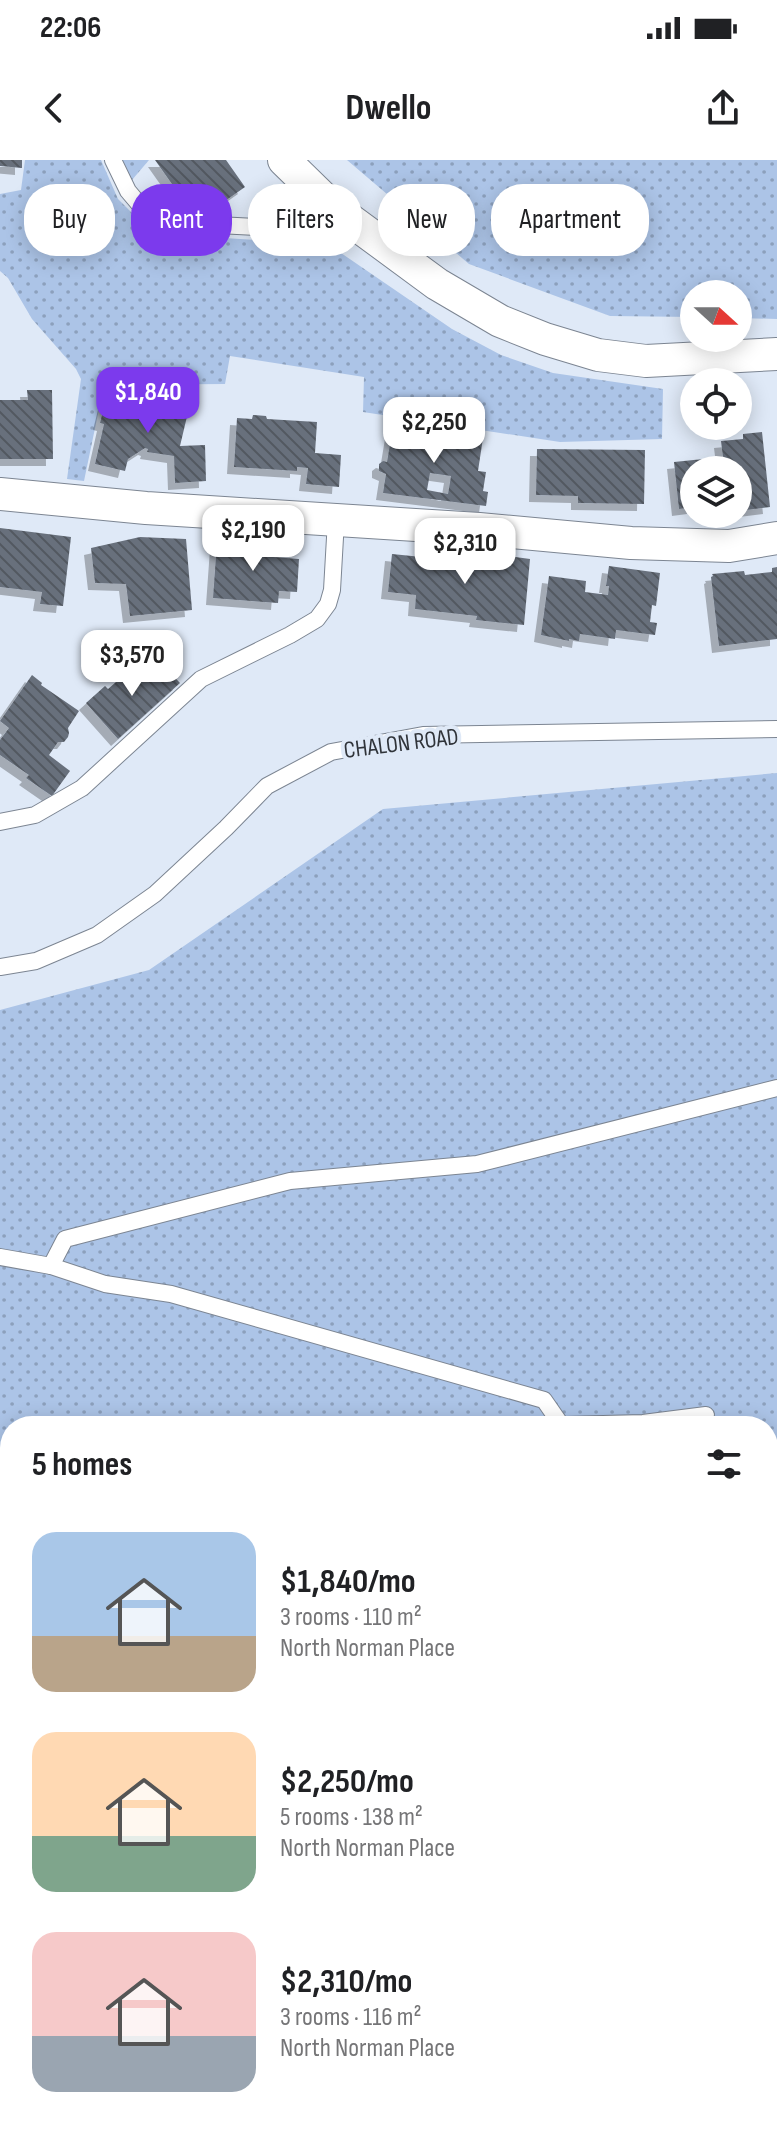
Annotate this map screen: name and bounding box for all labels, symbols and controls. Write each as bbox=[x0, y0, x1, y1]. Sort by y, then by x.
text: 22:06 bbox=[40, 10, 101, 46]
icon: back bbox=[32, 86, 76, 130]
icon: share bbox=[701, 86, 745, 130]
text: Dwello bbox=[346, 87, 431, 130]
chip: Buy bbox=[24, 184, 115, 256]
chip: Rent bbox=[131, 184, 232, 256]
chip: Filters bbox=[248, 184, 362, 256]
chip: New bbox=[378, 184, 475, 256]
chip: Apartment bbox=[491, 184, 649, 256]
north arrow bbox=[680, 280, 752, 352]
map controls bbox=[680, 280, 752, 528]
pin: $1,840 bbox=[83, 367, 213, 435]
button: locate bbox=[680, 368, 752, 440]
text: $1,840 bbox=[114, 377, 182, 408]
pin: $2,250 bbox=[369, 397, 499, 465]
text: $2,250 bbox=[401, 407, 467, 438]
button: layers bbox=[680, 456, 752, 528]
pin: $2,190 bbox=[188, 505, 318, 573]
text: $2,190 bbox=[220, 515, 286, 546]
pin: $2,310 bbox=[400, 518, 530, 586]
text: $2,310 bbox=[433, 528, 497, 559]
pin: $3,570 bbox=[67, 630, 197, 698]
text: $3,570 bbox=[99, 640, 165, 671]
street label: CHALON ROAD bbox=[342, 722, 460, 765]
icon: filters bbox=[702, 1442, 746, 1486]
text: 5 homes bbox=[32, 1444, 132, 1485]
text: $1,840/mo bbox=[280, 1561, 416, 1602]
icon: home bbox=[96, 1564, 192, 1660]
text: 3 rooms · 110 m² bbox=[280, 1602, 422, 1633]
text: North Norman Place bbox=[280, 1633, 455, 1664]
text: $2,250/mo bbox=[280, 1761, 414, 1802]
icon: home bbox=[96, 1764, 192, 1860]
text: 5 rooms · 138 m² bbox=[280, 1802, 423, 1833]
text: North Norman Place bbox=[280, 1833, 455, 1864]
text: $2,310/mo bbox=[280, 1961, 412, 2002]
icon: home bbox=[96, 1964, 192, 2060]
text: 3 rooms · 116 m² bbox=[280, 2002, 422, 2033]
text: North Norman Place bbox=[280, 2033, 455, 2064]

